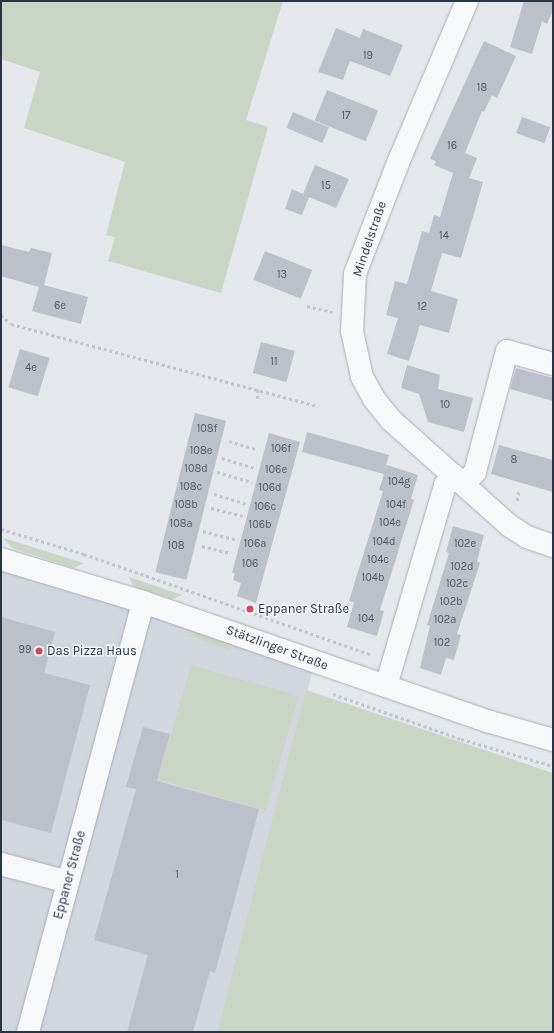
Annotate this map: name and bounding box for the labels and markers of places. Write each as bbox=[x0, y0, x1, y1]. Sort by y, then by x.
place label: Eppaner Straße bbox=[258, 601, 349, 617]
marker: Eppaner Straße bbox=[245, 604, 255, 614]
place label: Das Pizza Haus bbox=[47, 643, 137, 659]
marker: Das Pizza Haus bbox=[34, 646, 44, 656]

